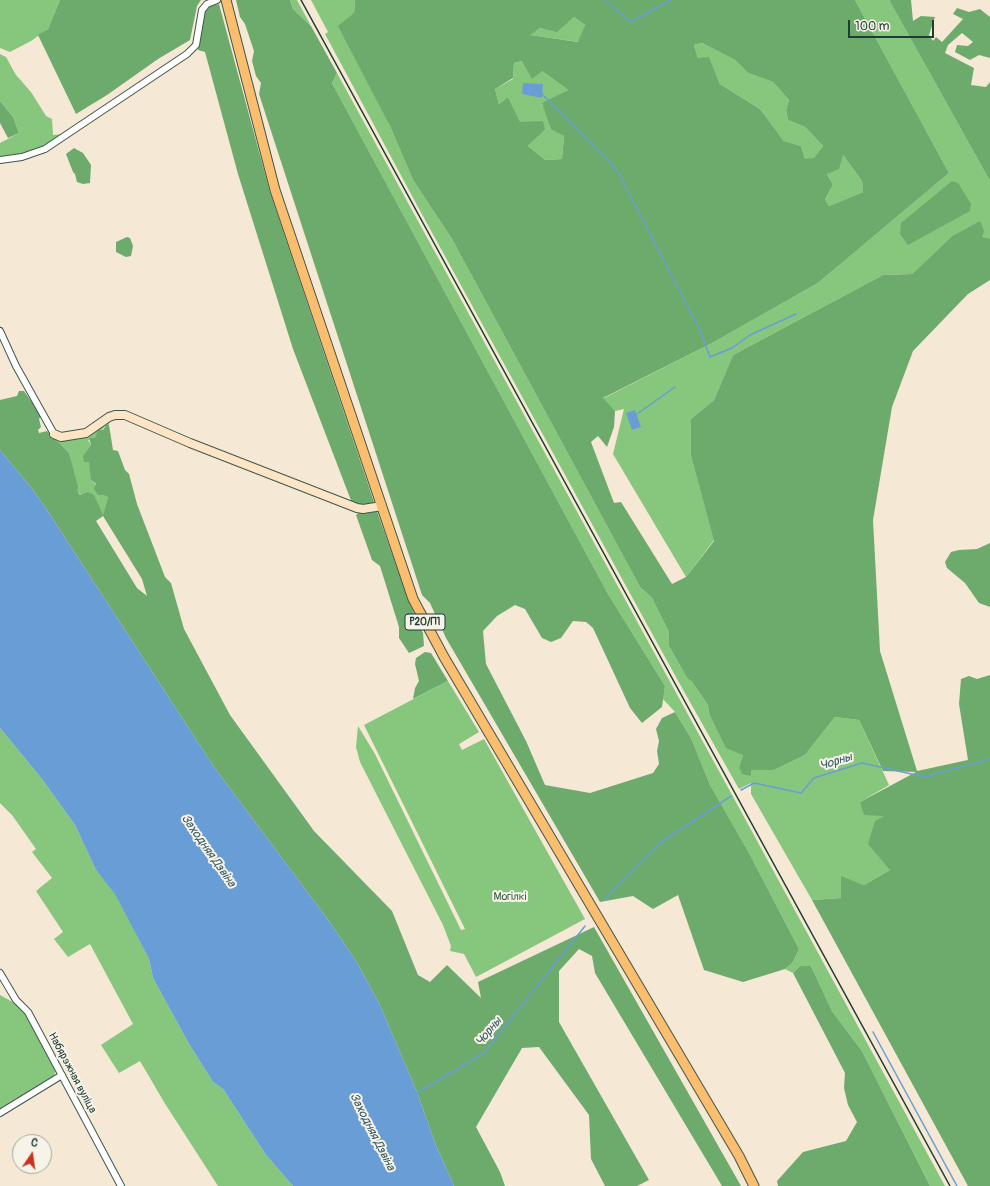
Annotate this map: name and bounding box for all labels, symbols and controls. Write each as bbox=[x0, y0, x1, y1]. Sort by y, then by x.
scale bar bbox=[850, 12, 936, 38]
text: 100 m bbox=[855, 19, 889, 34]
road number: Р20/П1 bbox=[405, 614, 445, 630]
water label: Чорны bbox=[818, 750, 854, 774]
water label: Заходняя Дзвіна bbox=[178, 812, 238, 890]
park label: Могілкі bbox=[494, 890, 526, 904]
water label: Чорны bbox=[473, 1015, 505, 1049]
street label: Набярэжная вуліца bbox=[45, 1030, 99, 1116]
water label: Заходняя Дзвіна bbox=[346, 1091, 398, 1173]
north arrow bbox=[12, 1134, 52, 1174]
text: С bbox=[30, 1136, 39, 1150]

